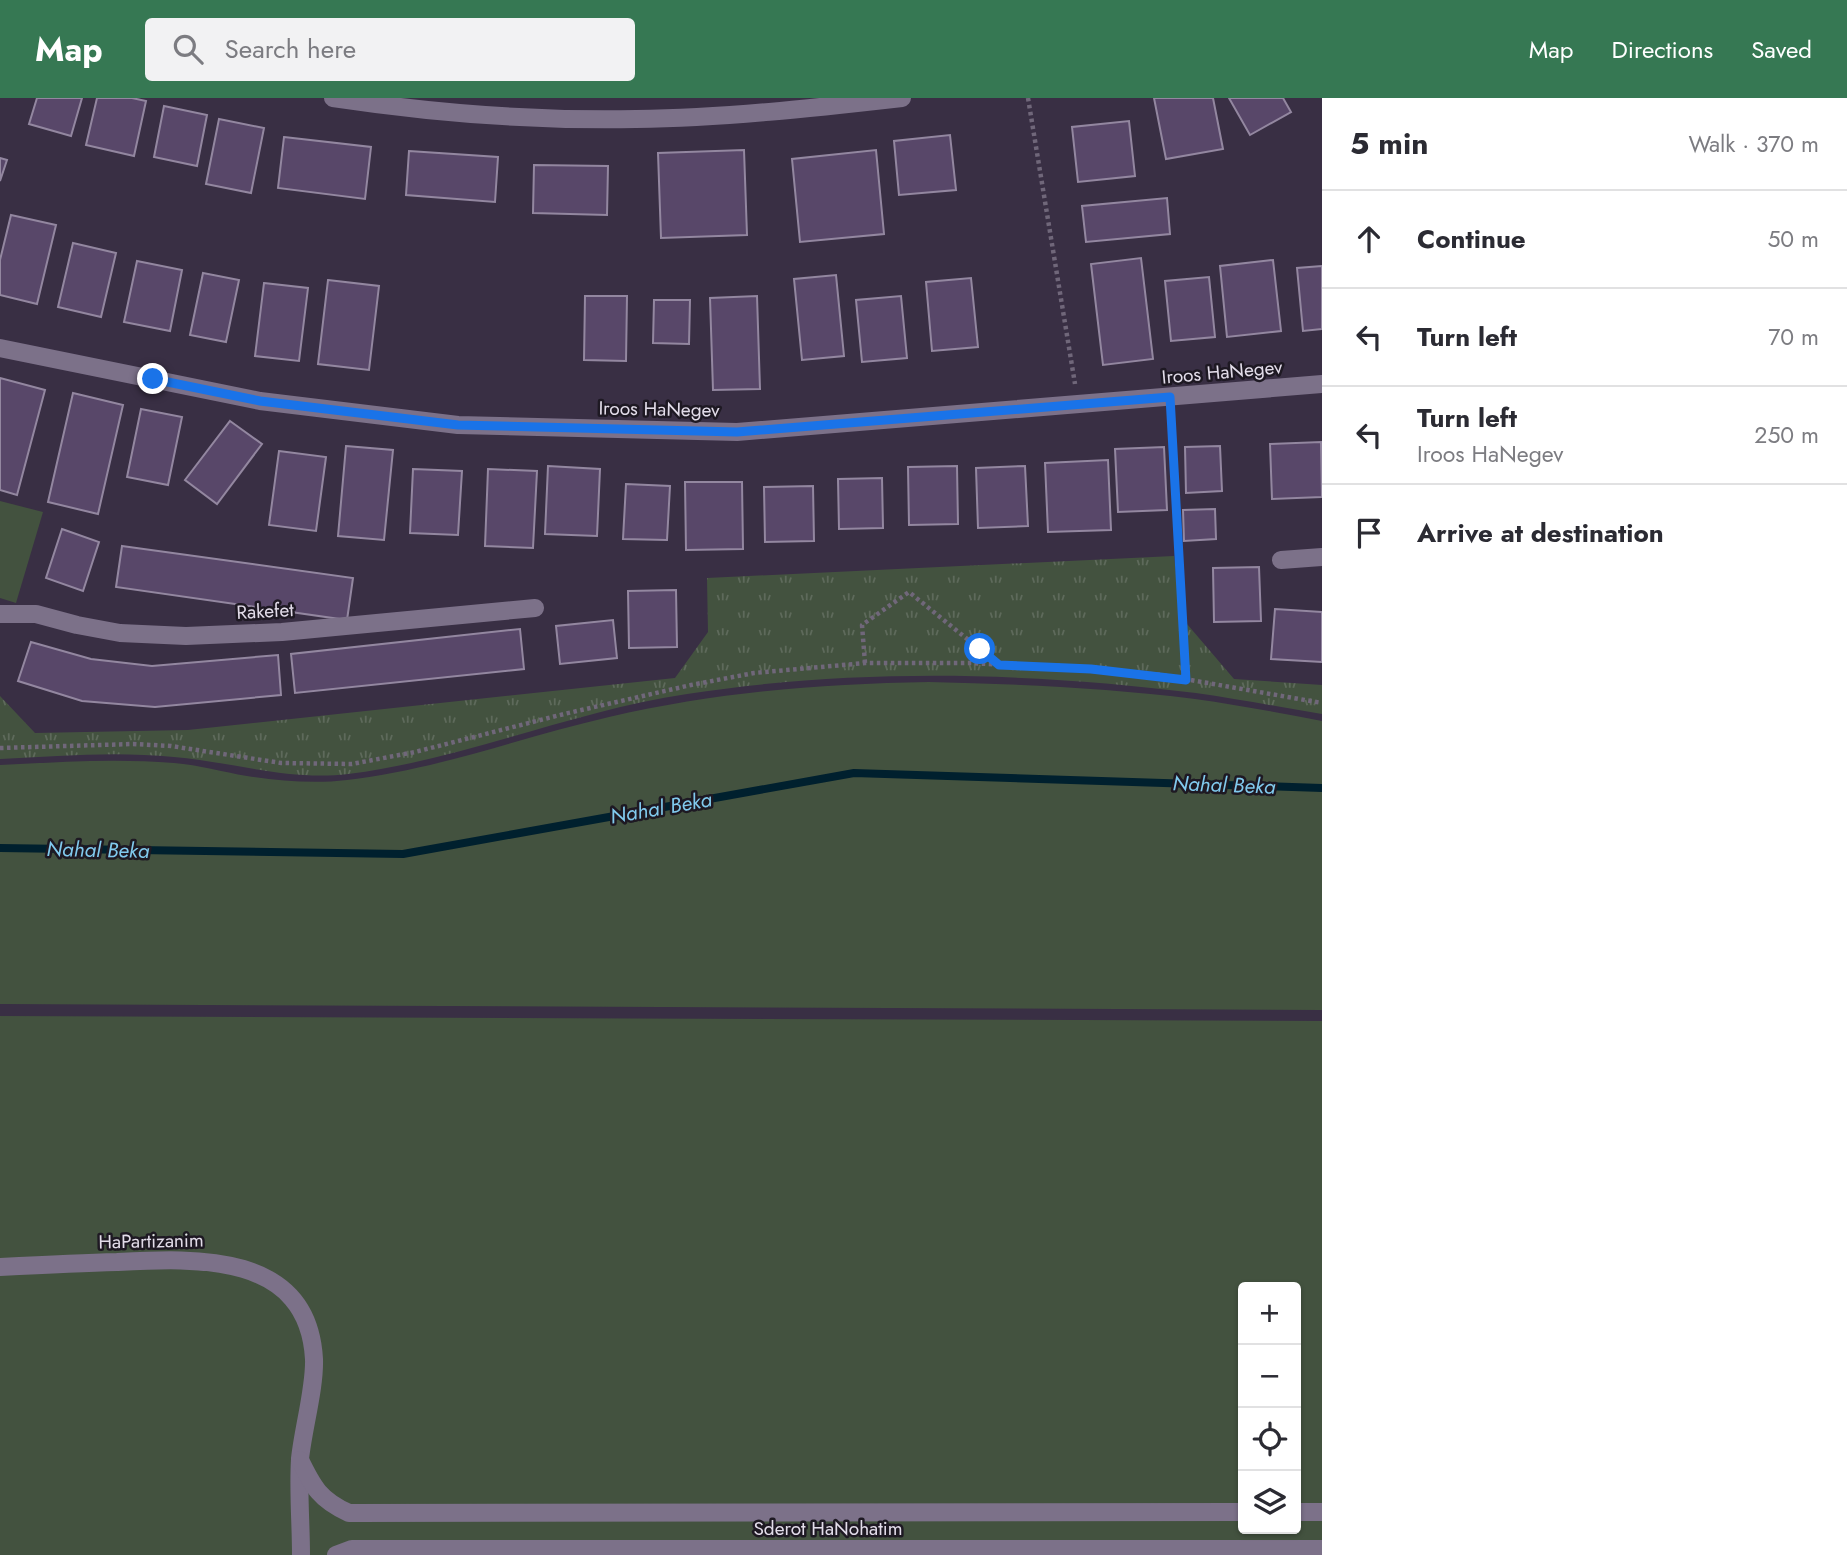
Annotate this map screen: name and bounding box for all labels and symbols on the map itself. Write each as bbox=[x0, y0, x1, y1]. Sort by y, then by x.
street label: Iroos HaNegev bbox=[1161, 353, 1284, 391]
route end bbox=[137, 363, 168, 394]
street label: Iroos HaNegev bbox=[598, 394, 720, 424]
street label: Rakefet bbox=[236, 596, 295, 626]
route start bbox=[964, 633, 995, 664]
water label: Nahal Beka bbox=[1172, 768, 1276, 802]
water label: Nahal Beka bbox=[608, 784, 715, 832]
water label: Nahal Beka bbox=[46, 834, 150, 866]
street label: HaPartizanim bbox=[98, 1227, 204, 1255]
street label: Sderot HaNohatim bbox=[753, 1515, 903, 1542]

